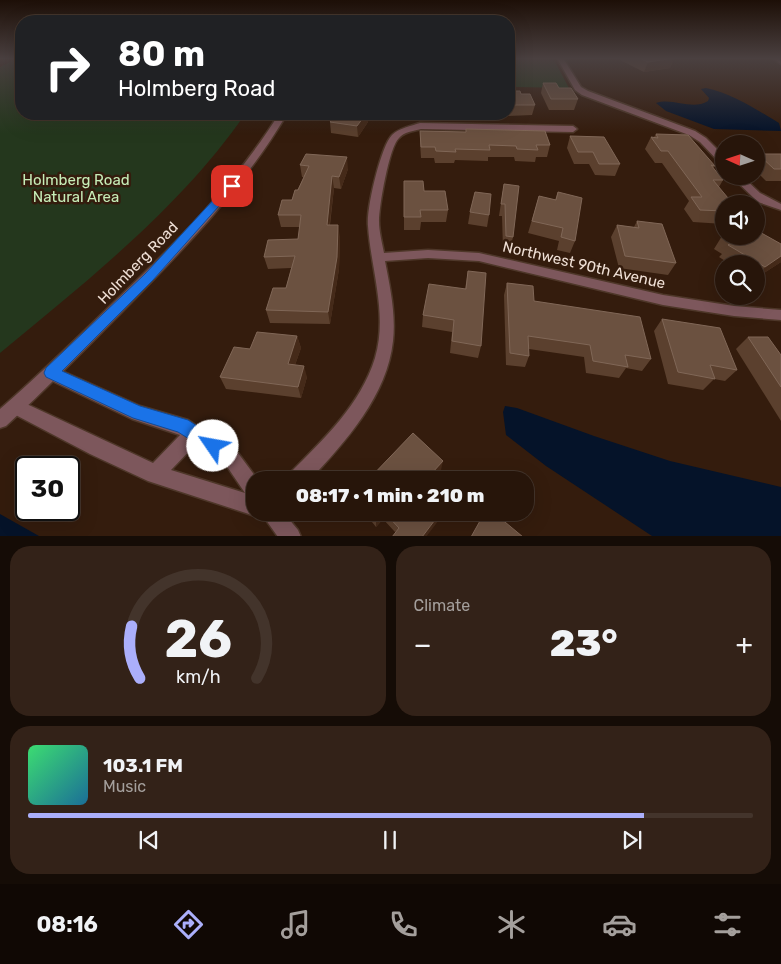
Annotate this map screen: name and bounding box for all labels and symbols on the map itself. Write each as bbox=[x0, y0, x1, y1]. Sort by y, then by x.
north arrow bbox=[715, 135, 765, 185]
pin bbox=[211, 165, 253, 207]
park label: Holmberg Road Natural Area bbox=[22, 171, 130, 206]
street label: Holmberg Road bbox=[94, 218, 182, 308]
street label: Northwest 90th Avenue bbox=[501, 238, 667, 292]
position arrow bbox=[186, 419, 238, 471]
speed limit sign: 30 bbox=[15, 456, 80, 521]

